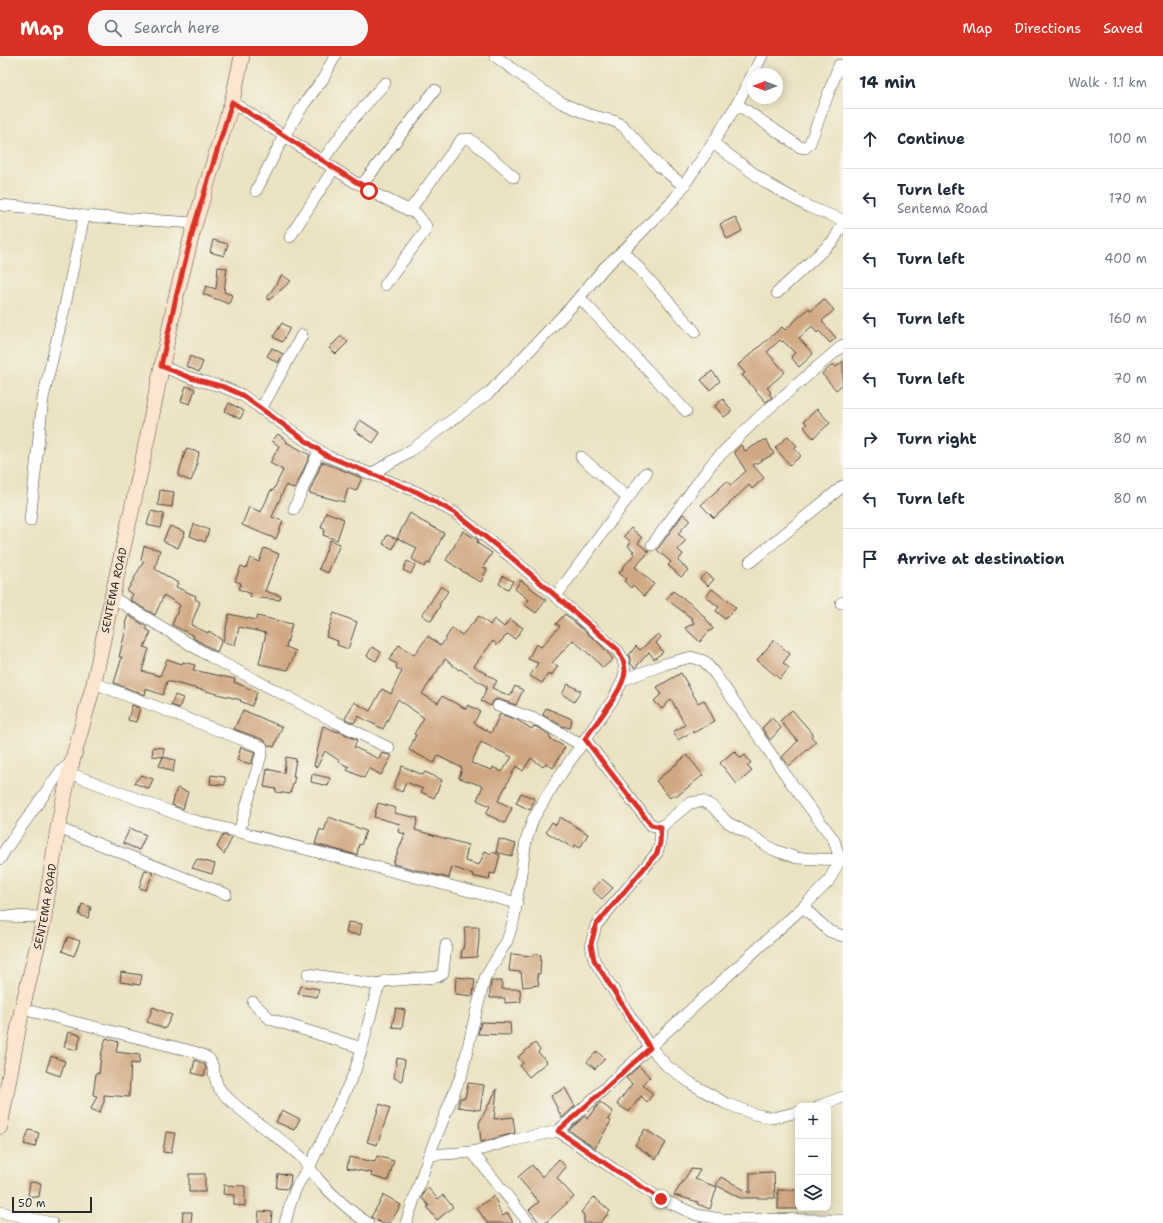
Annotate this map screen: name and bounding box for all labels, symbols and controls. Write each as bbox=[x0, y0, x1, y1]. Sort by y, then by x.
search box bbox=[88, 10, 368, 46]
text: Map bbox=[20, 16, 64, 41]
icon: search bbox=[102, 17, 124, 39]
text: Search here bbox=[134, 18, 220, 38]
text: Map bbox=[963, 19, 993, 37]
text: Directions bbox=[1015, 19, 1081, 37]
text: Saved bbox=[1103, 19, 1143, 37]
north arrow bbox=[747, 68, 783, 104]
text: 14 min bbox=[859, 71, 916, 93]
text: Walk · 1.1 km bbox=[1068, 74, 1147, 91]
icon: ahead bbox=[859, 128, 881, 150]
text: Continue bbox=[897, 129, 965, 149]
text: 100 m bbox=[1108, 130, 1147, 147]
text: Turn left bbox=[897, 180, 965, 200]
route start bbox=[360, 182, 378, 200]
icon: left bbox=[859, 188, 881, 210]
text: 170 m bbox=[1109, 190, 1147, 207]
text: Sentema Road bbox=[897, 200, 988, 217]
icon: left bbox=[859, 248, 881, 270]
text: Turn left bbox=[897, 249, 965, 269]
text: 400 m bbox=[1104, 250, 1147, 267]
icon: left bbox=[859, 308, 881, 330]
text: Turn left bbox=[897, 309, 965, 329]
text: 160 m bbox=[1109, 310, 1147, 327]
icon: left bbox=[859, 368, 881, 390]
text: Turn left bbox=[897, 369, 965, 389]
text: 70 m bbox=[1113, 370, 1147, 387]
icon: right bbox=[859, 428, 881, 450]
text: Turn right bbox=[897, 429, 977, 449]
text: 80 m bbox=[1113, 430, 1147, 447]
icon: left bbox=[859, 488, 881, 510]
text: Turn left bbox=[897, 489, 965, 509]
text: 80 m bbox=[1113, 490, 1147, 507]
street label: SENTEMA ROAD bbox=[97, 546, 130, 634]
icon: arrive bbox=[859, 548, 881, 570]
text: Arrive at destination bbox=[897, 549, 1065, 569]
street label: SENTEMA ROAD bbox=[29, 863, 60, 951]
map controls bbox=[795, 1103, 831, 1211]
button: + bbox=[795, 1103, 831, 1139]
button: − bbox=[795, 1139, 831, 1175]
button: layers bbox=[795, 1175, 831, 1211]
route end bbox=[652, 1190, 670, 1208]
scale bar bbox=[12, 1195, 92, 1214]
text: 50 m bbox=[18, 1196, 46, 1211]

